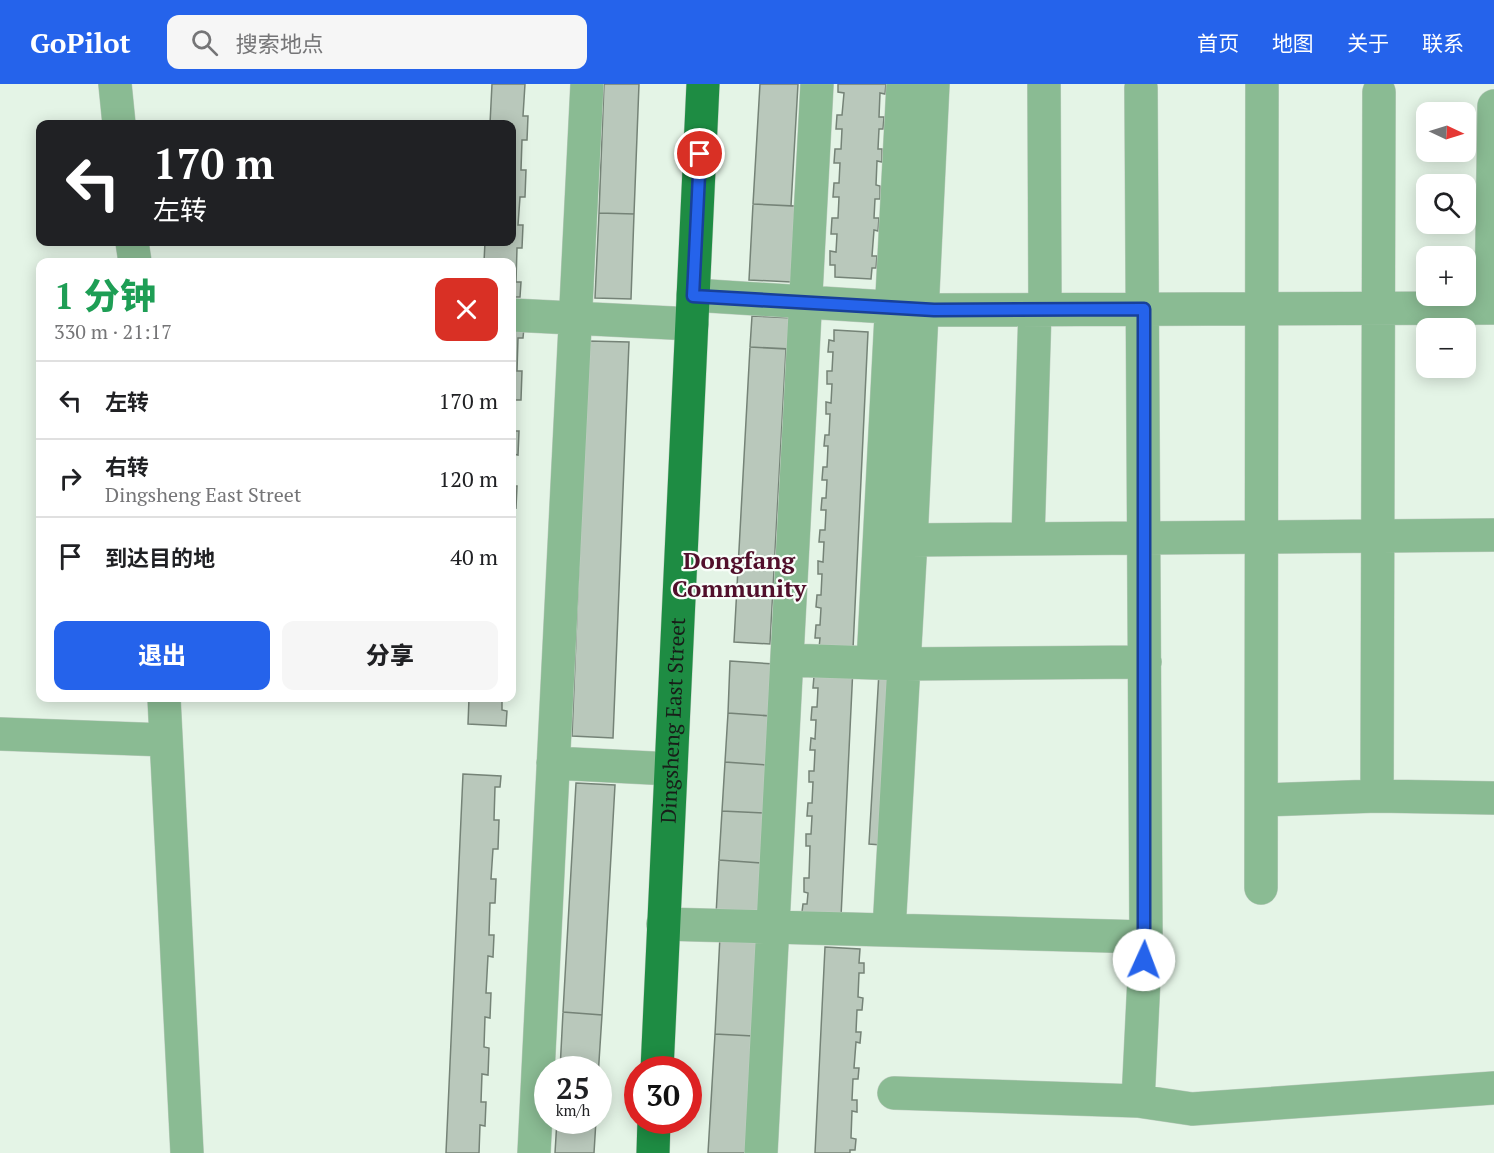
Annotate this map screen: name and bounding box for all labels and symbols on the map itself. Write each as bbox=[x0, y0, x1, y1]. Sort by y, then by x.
north arrow bbox=[1416, 102, 1476, 162]
pin bbox=[674, 128, 725, 179]
district label: Dongfang Community bbox=[672, 544, 807, 604]
street label: Dingsheng East Street bbox=[654, 616, 691, 824]
position arrow bbox=[1112, 928, 1176, 992]
speed limit sign: 30 bbox=[624, 1056, 702, 1134]

